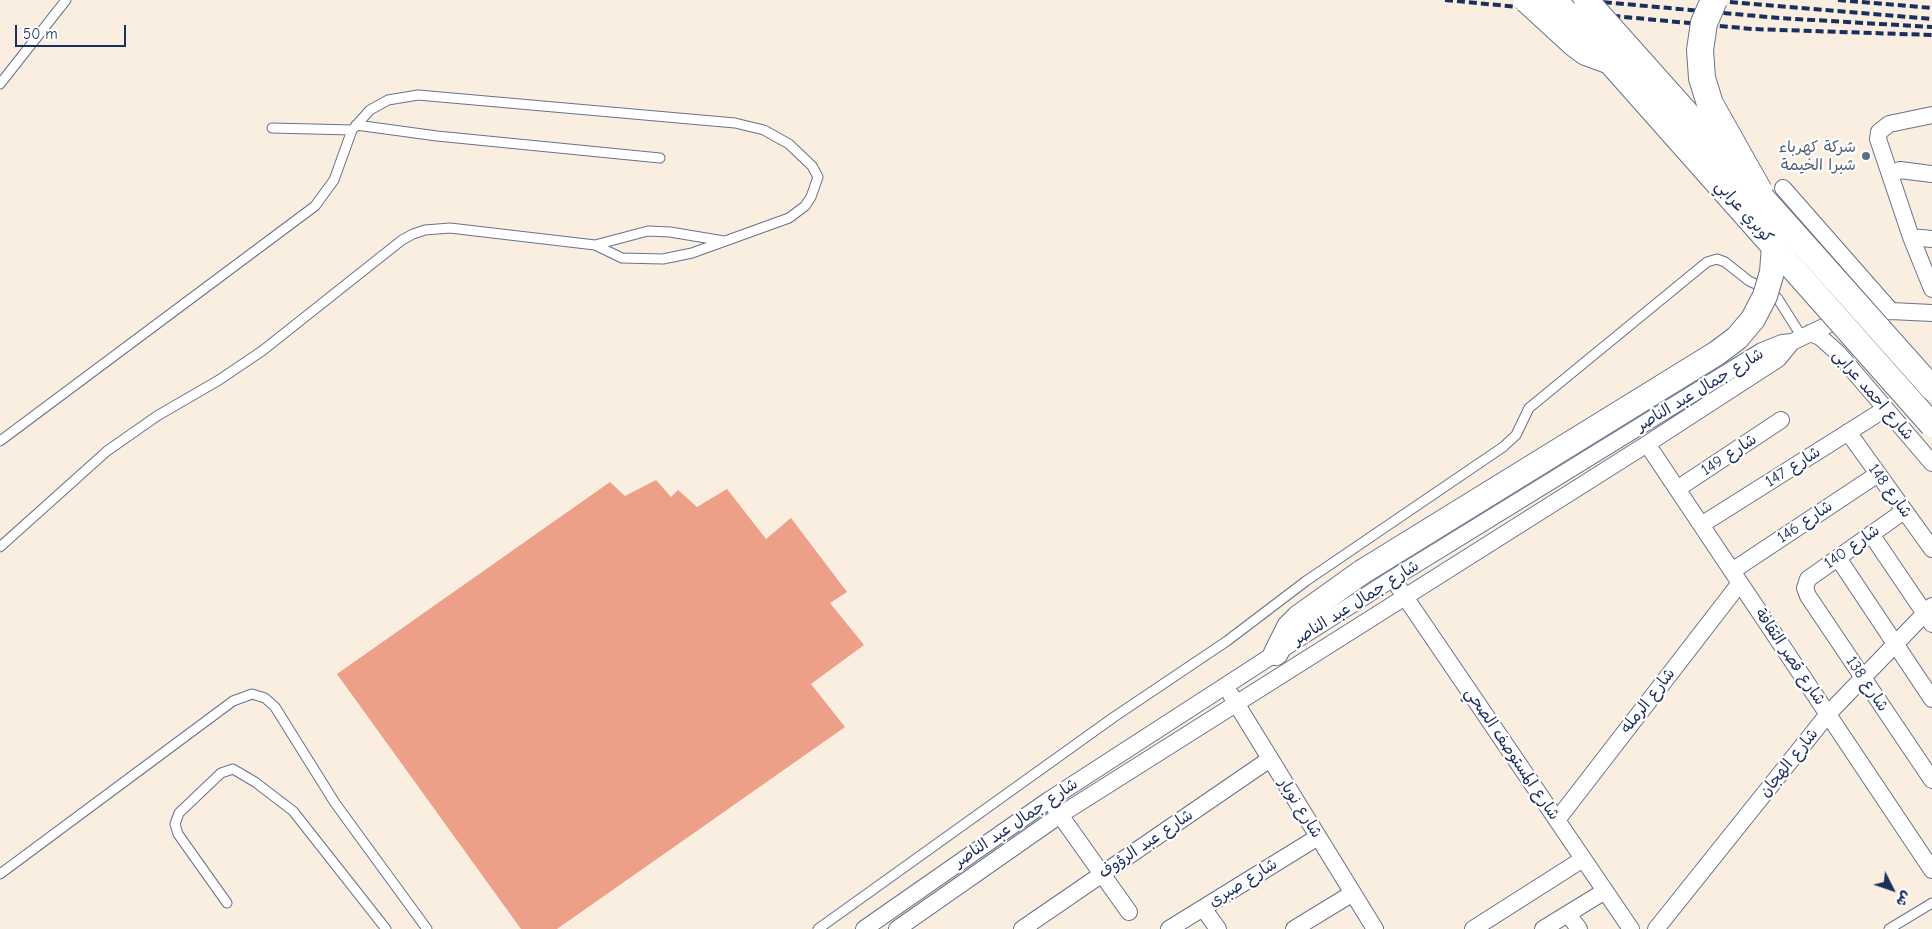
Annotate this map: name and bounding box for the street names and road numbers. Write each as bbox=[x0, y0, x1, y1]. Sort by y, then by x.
street label: كوبري عرابي bbox=[1711, 177, 1777, 247]
street label: شارع جمال عبد الناصر bbox=[1633, 344, 1767, 436]
street label: شارع احمد عرابى bbox=[1828, 346, 1918, 444]
street label: شارع 149 bbox=[1698, 430, 1760, 480]
street label: شارع 147 bbox=[1762, 443, 1824, 491]
street label: شارع 148 bbox=[1864, 460, 1916, 522]
street label: شارع 146 bbox=[1774, 497, 1836, 547]
street label: شارع 140 bbox=[1820, 521, 1884, 573]
street label: شارع جمال عبد الناصر bbox=[1289, 556, 1423, 650]
street label: شارع قصر الثقافة bbox=[1751, 605, 1829, 709]
street label: شارع 138 bbox=[1842, 653, 1892, 715]
street label: شارع الرمله bbox=[1617, 665, 1679, 737]
street label: شارع المستوصف الصحي bbox=[1460, 684, 1564, 824]
street label: شارع الهجان bbox=[1756, 725, 1822, 801]
street label: شارع جمال عبد الناصر bbox=[950, 774, 1082, 872]
street label: شارع نوبار bbox=[1274, 774, 1326, 842]
street label: شارع عبد الرؤوف bbox=[1095, 805, 1197, 883]
street label: شارع صبرى bbox=[1205, 854, 1281, 912]

